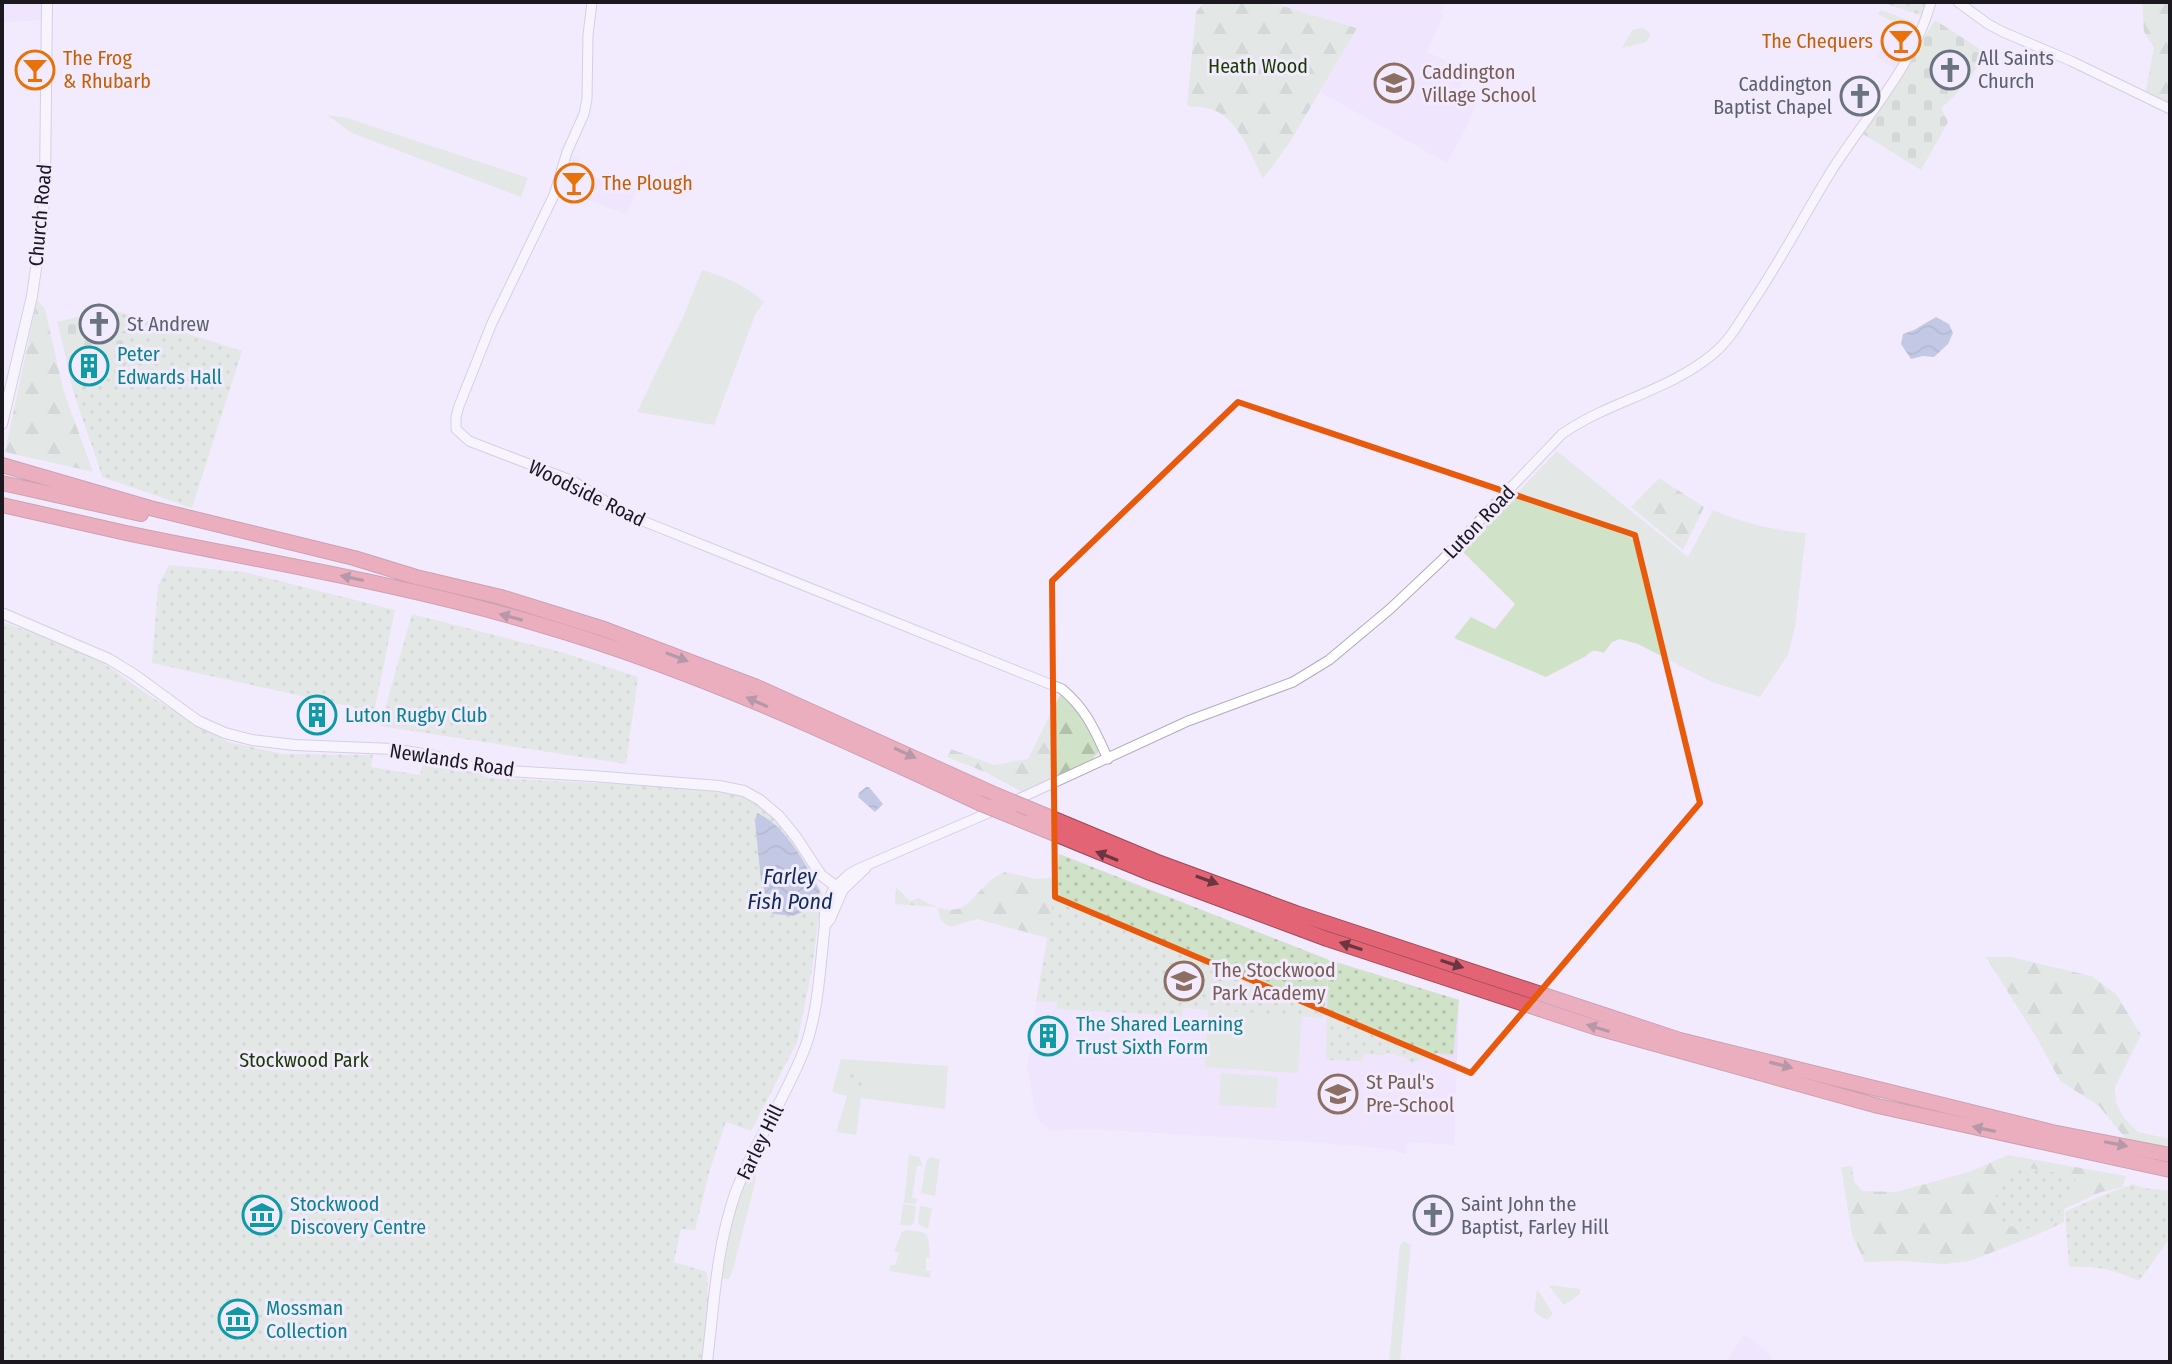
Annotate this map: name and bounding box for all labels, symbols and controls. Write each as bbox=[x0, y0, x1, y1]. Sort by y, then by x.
bar icon: The Chequers bbox=[1880, 20, 1922, 62]
place label: The Chequers bbox=[1762, 29, 1873, 53]
place label: The Frog & Rhubarb bbox=[63, 46, 151, 93]
place label: All Saints Church bbox=[1978, 46, 2054, 93]
bar icon: The Frog & Rhubarb bbox=[14, 49, 56, 91]
church icon: All Saints Church bbox=[1929, 49, 1971, 91]
park label: Heath Wood bbox=[1208, 54, 1308, 78]
place label: Caddington Village School bbox=[1422, 60, 1536, 107]
school or university icon: Caddington Village School bbox=[1373, 62, 1415, 104]
place label: Caddington Baptist Chapel bbox=[1713, 72, 1832, 119]
church icon: Caddington Baptist Chapel bbox=[1839, 75, 1881, 117]
bar icon: The Plough bbox=[553, 162, 595, 204]
street label: Church Road bbox=[24, 163, 56, 267]
place label: The Plough bbox=[602, 171, 693, 195]
church icon: St Andrew bbox=[78, 303, 120, 345]
place label: St Andrew bbox=[127, 312, 209, 336]
place label: Peter Edwards Hall bbox=[117, 342, 222, 389]
building icon: Peter Edwards Hall bbox=[68, 345, 110, 387]
street label: Woodside Road bbox=[525, 454, 649, 532]
street label: Luton Road bbox=[1438, 480, 1520, 564]
one-way arrow bbox=[340, 571, 365, 584]
one-way arrow bbox=[499, 610, 524, 622]
one-way arrow bbox=[665, 651, 689, 664]
building icon: Luton Rugby Club bbox=[296, 694, 338, 736]
one-way arrow bbox=[745, 695, 769, 709]
place label: Luton Rugby Club bbox=[345, 703, 487, 727]
street label: Newlands Road bbox=[388, 738, 516, 782]
one-way arrow bbox=[893, 746, 916, 760]
one-way arrow bbox=[1095, 849, 1119, 862]
water label: Farley Fish Pond bbox=[747, 863, 833, 915]
one-way arrow bbox=[1195, 874, 1219, 886]
one-way arrow bbox=[1338, 940, 1362, 952]
place label: The Stockwood Park Academy bbox=[1212, 958, 1336, 1005]
one-way arrow bbox=[1441, 959, 1465, 971]
school or university icon: The Stockwood Park Academy bbox=[1163, 960, 1205, 1002]
place label: The Shared Learning Trust Sixth Form bbox=[1076, 1012, 1243, 1059]
building icon: The Shared Learning Trust Sixth Form bbox=[1027, 1015, 1069, 1057]
one-way arrow bbox=[1585, 1021, 1609, 1034]
park label: Stockwood Park bbox=[239, 1048, 369, 1072]
one-way arrow bbox=[1769, 1059, 1794, 1072]
place label: St Paul's Pre-School bbox=[1366, 1070, 1454, 1117]
school or university icon: St Paul's Pre-School bbox=[1317, 1073, 1359, 1115]
street label: Farley Hill bbox=[732, 1100, 788, 1184]
one-way arrow bbox=[1972, 1122, 1997, 1135]
one-way arrow bbox=[2103, 1139, 2128, 1151]
place label: Stockwood Discovery Centre bbox=[290, 1192, 426, 1239]
place label: Saint John the Baptist, Farley Hill bbox=[1461, 1192, 1609, 1239]
museum icon: Stockwood Discovery Centre bbox=[241, 1194, 283, 1236]
church icon: Saint John the Baptist, Farley Hill bbox=[1412, 1194, 1454, 1236]
place label: Mossman Collection bbox=[266, 1296, 348, 1343]
museum icon: Mossman Collection bbox=[217, 1298, 259, 1340]

